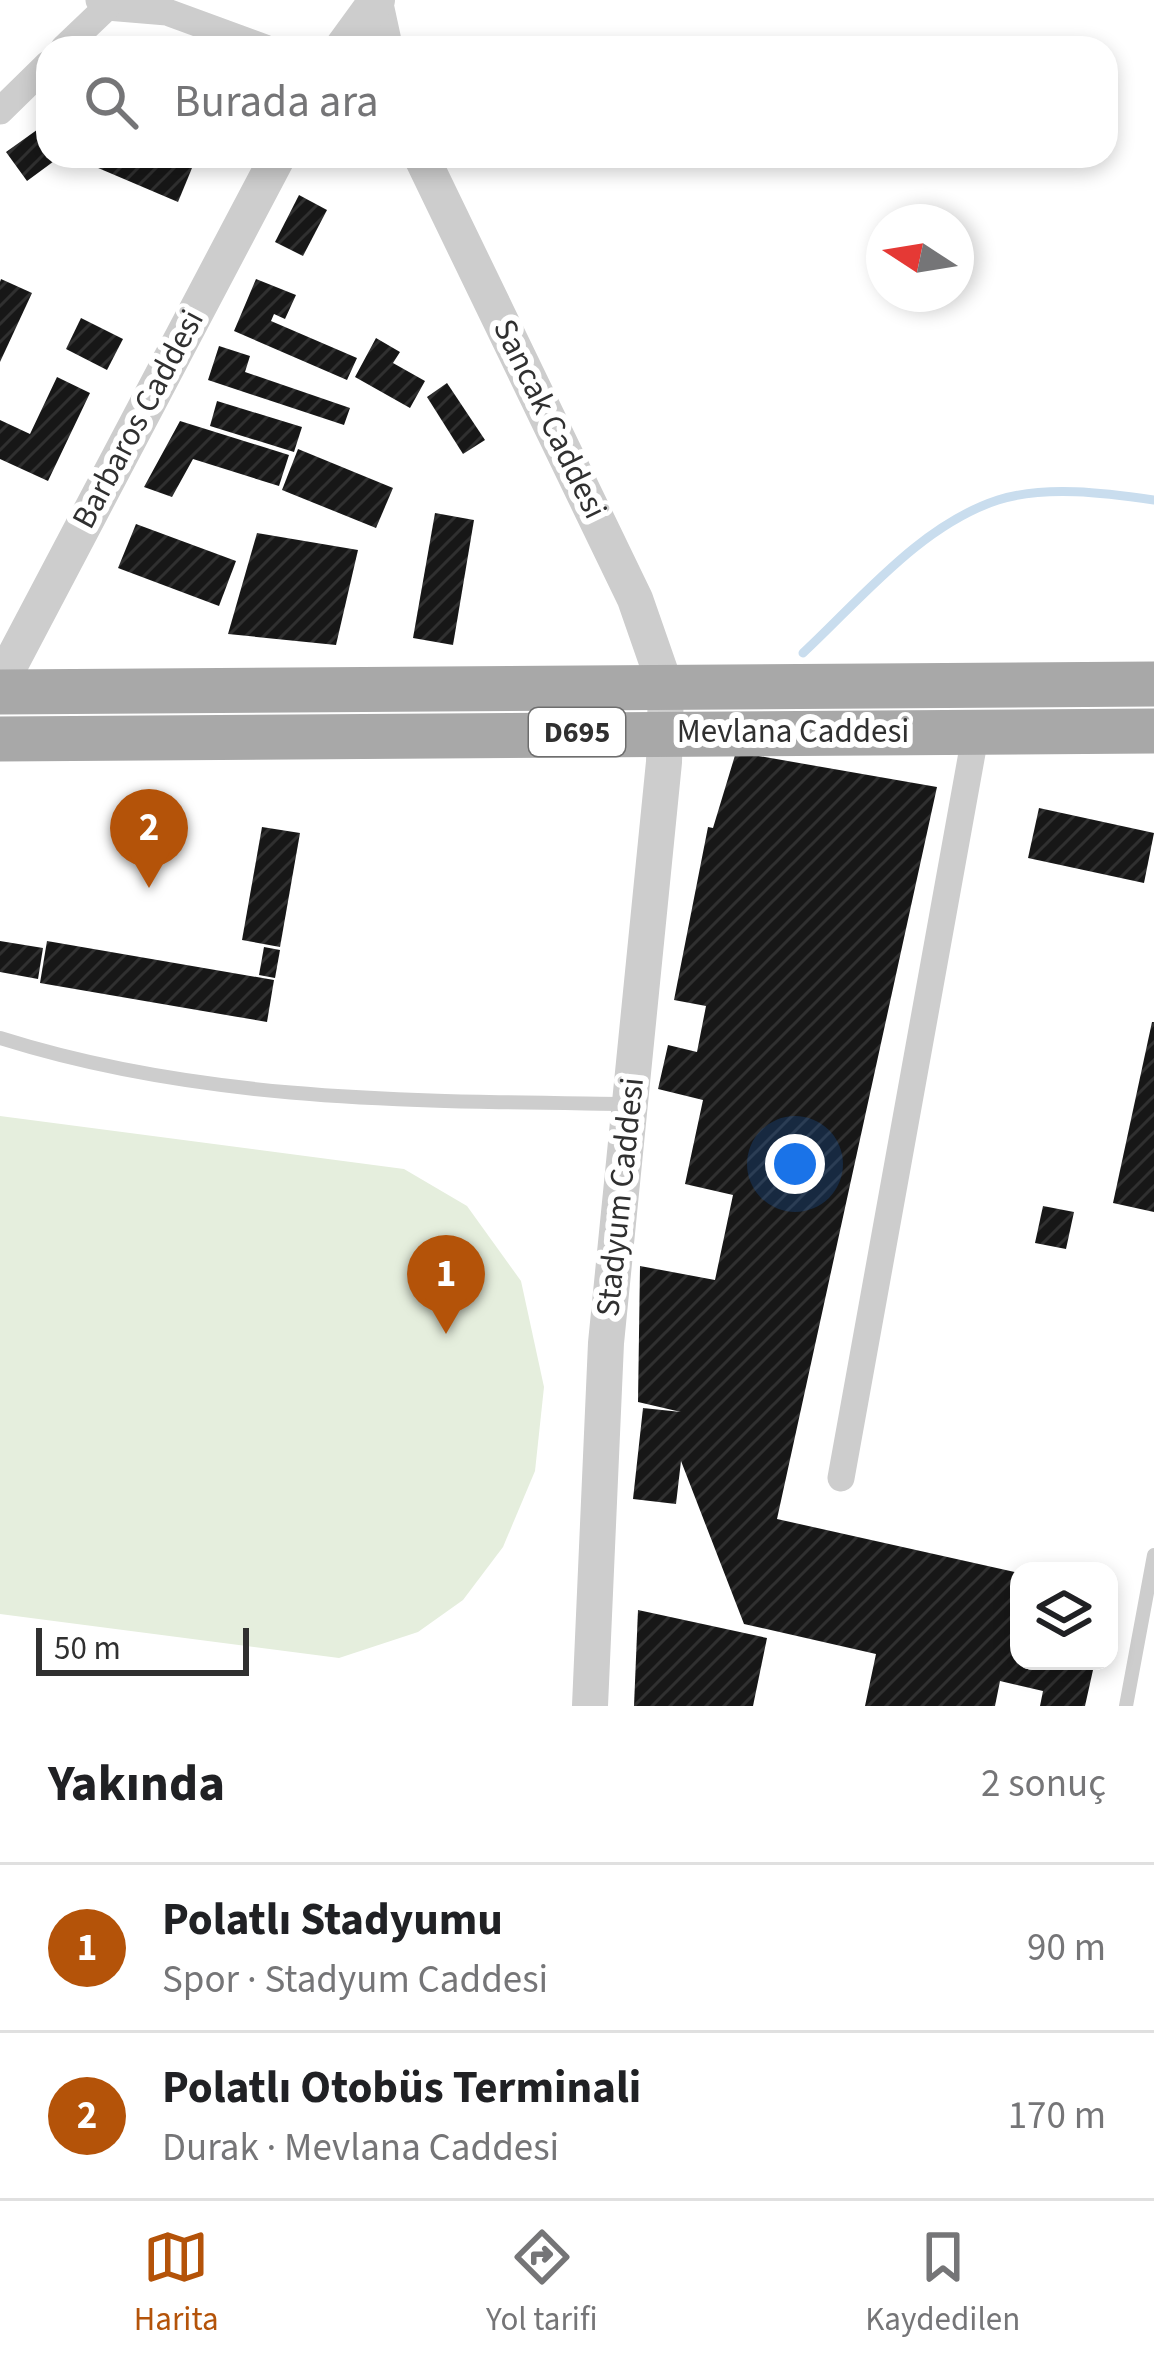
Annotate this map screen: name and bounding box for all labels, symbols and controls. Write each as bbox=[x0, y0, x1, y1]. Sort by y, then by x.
search box bbox=[36, 36, 1118, 168]
icon: search bbox=[78, 69, 144, 135]
text: Burada ara bbox=[174, 70, 379, 134]
north arrow bbox=[866, 204, 974, 312]
street label: Barbaros Caddesi bbox=[61, 301, 215, 537]
street label: Sancak Caddesi bbox=[481, 311, 619, 527]
road number: D695 bbox=[529, 708, 625, 756]
street label: Mevlana Caddesi bbox=[677, 708, 909, 755]
pin: 2 bbox=[110, 789, 188, 888]
street label: Stadyum Caddesi bbox=[584, 1075, 656, 1319]
your location bbox=[765, 1134, 825, 1194]
pin: 1 bbox=[407, 1235, 485, 1334]
map controls bbox=[1010, 1562, 1118, 1670]
button: layers bbox=[1010, 1562, 1118, 1670]
scale bar bbox=[36, 1622, 249, 1675]
text: 50 m bbox=[54, 1625, 121, 1672]
text: Yakında bbox=[48, 1748, 225, 1820]
text: 2 sonuç bbox=[981, 1756, 1106, 1812]
text: Polatlı Stadyumu bbox=[162, 1888, 503, 1952]
text: 1 bbox=[77, 1920, 97, 1976]
text: 90 m bbox=[1027, 1920, 1106, 1976]
text: Spor · Stadyum Caddesi bbox=[162, 1952, 548, 2008]
text: Polatlı Otobüs Terminali bbox=[162, 2056, 641, 2120]
text: 2 bbox=[77, 2088, 97, 2144]
text: 170 m bbox=[1008, 2088, 1106, 2144]
text: Durak · Mevlana Caddesi bbox=[162, 2120, 559, 2176]
tab: Harita bbox=[134, 2224, 219, 2343]
tab: Yol tarifi bbox=[486, 2224, 598, 2343]
tab: Kaydedilen bbox=[865, 2224, 1020, 2343]

